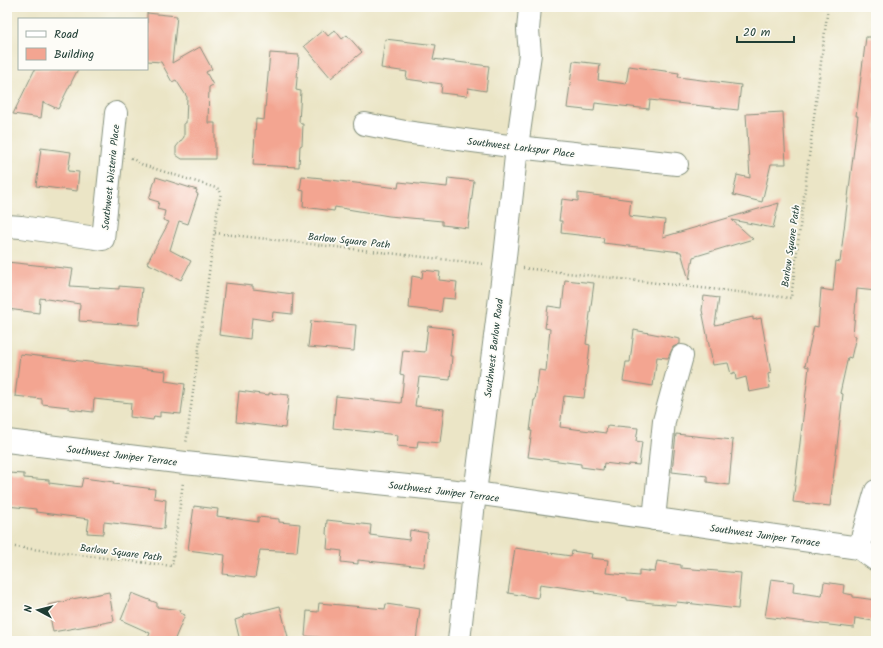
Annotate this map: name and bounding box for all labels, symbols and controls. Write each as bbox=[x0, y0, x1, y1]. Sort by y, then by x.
legend bbox=[18, 18, 148, 70]
scale bar bbox=[737, 18, 794, 44]
text: 20 m bbox=[743, 23, 771, 42]
text: Road bbox=[54, 25, 79, 44]
text: Building bbox=[54, 45, 94, 64]
street label: Southwest Wisteria Place bbox=[97, 123, 125, 231]
street label: Southwest Larkspur Place bbox=[466, 133, 576, 163]
street label: Barlow Square Path bbox=[777, 204, 805, 288]
street label: Barlow Square Path bbox=[307, 229, 391, 253]
street label: Southwest Barlow Road bbox=[480, 297, 508, 398]
street label: Southwest Juniper Terrace bbox=[66, 441, 179, 471]
street label: Southwest Juniper Terrace bbox=[388, 477, 501, 507]
street label: Southwest Juniper Terrace bbox=[709, 520, 822, 552]
street label: Barlow Square Path bbox=[79, 540, 163, 566]
north arrow bbox=[18, 590, 58, 630]
text: N bbox=[20, 604, 38, 613]

